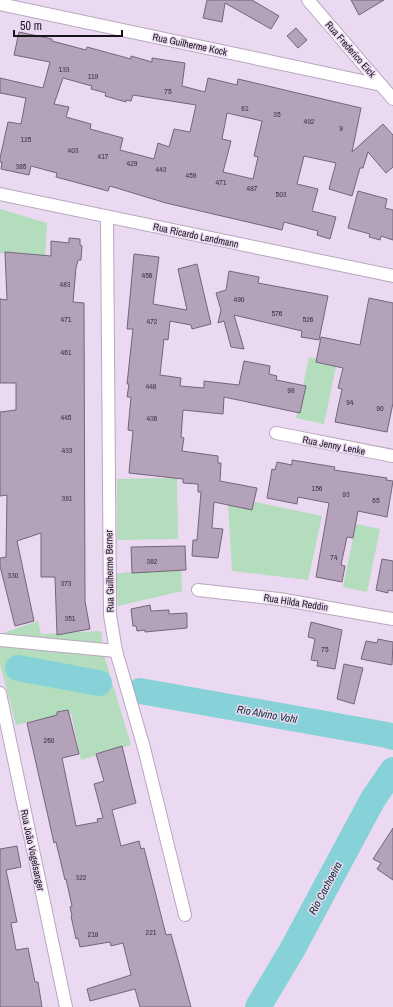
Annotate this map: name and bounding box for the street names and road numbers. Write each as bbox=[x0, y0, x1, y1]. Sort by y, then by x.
street label: Rua Frederico Eick bbox=[323, 18, 379, 81]
street label: Rua Guilherme Kock bbox=[151, 30, 229, 59]
street label: Rua Ricardo Landmann bbox=[152, 220, 240, 251]
street label: Rua Jenny Lenke bbox=[301, 433, 367, 458]
street label: Rua Guilherme Berner bbox=[102, 529, 117, 612]
street label: Rua Hilda Reddin bbox=[263, 591, 329, 614]
street label: Rua João Vogelsanger bbox=[18, 808, 48, 892]

